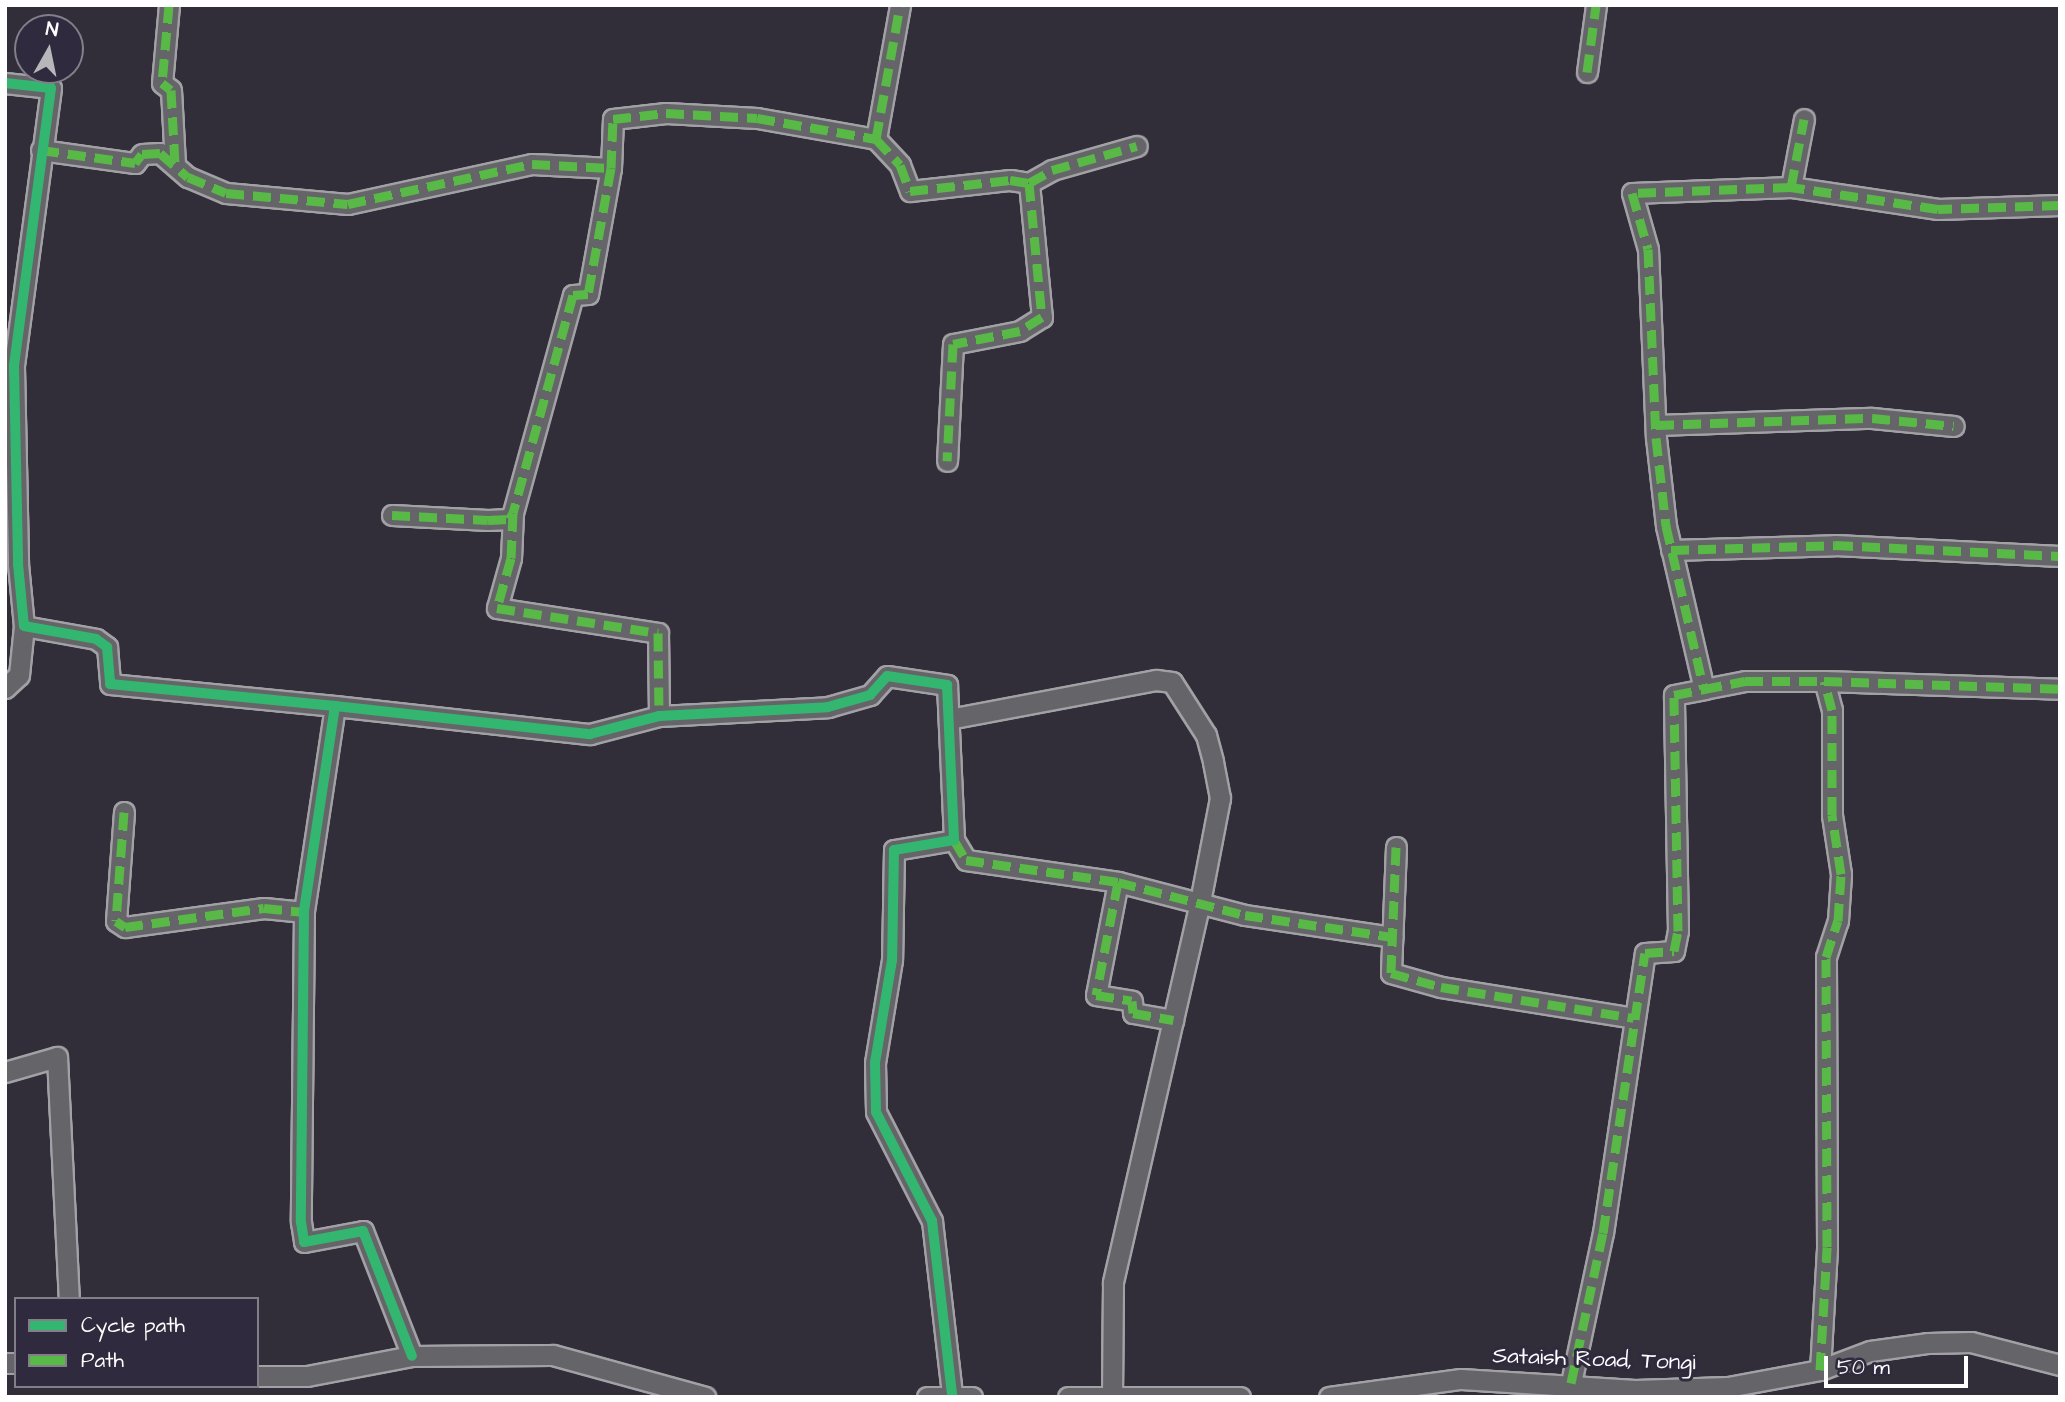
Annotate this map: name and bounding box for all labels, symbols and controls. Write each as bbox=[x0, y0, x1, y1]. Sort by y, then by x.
north arrow bbox=[14, 14, 84, 84]
text: N bbox=[44, 15, 60, 44]
legend bbox=[14, 1297, 259, 1388]
text: Cycle path bbox=[81, 1311, 185, 1340]
street label: Sataish Road, Tongi bbox=[1492, 1342, 1696, 1376]
scale bar bbox=[1827, 1342, 1970, 1386]
text: Path bbox=[81, 1346, 124, 1375]
text: 50 m bbox=[1837, 1353, 1890, 1382]

